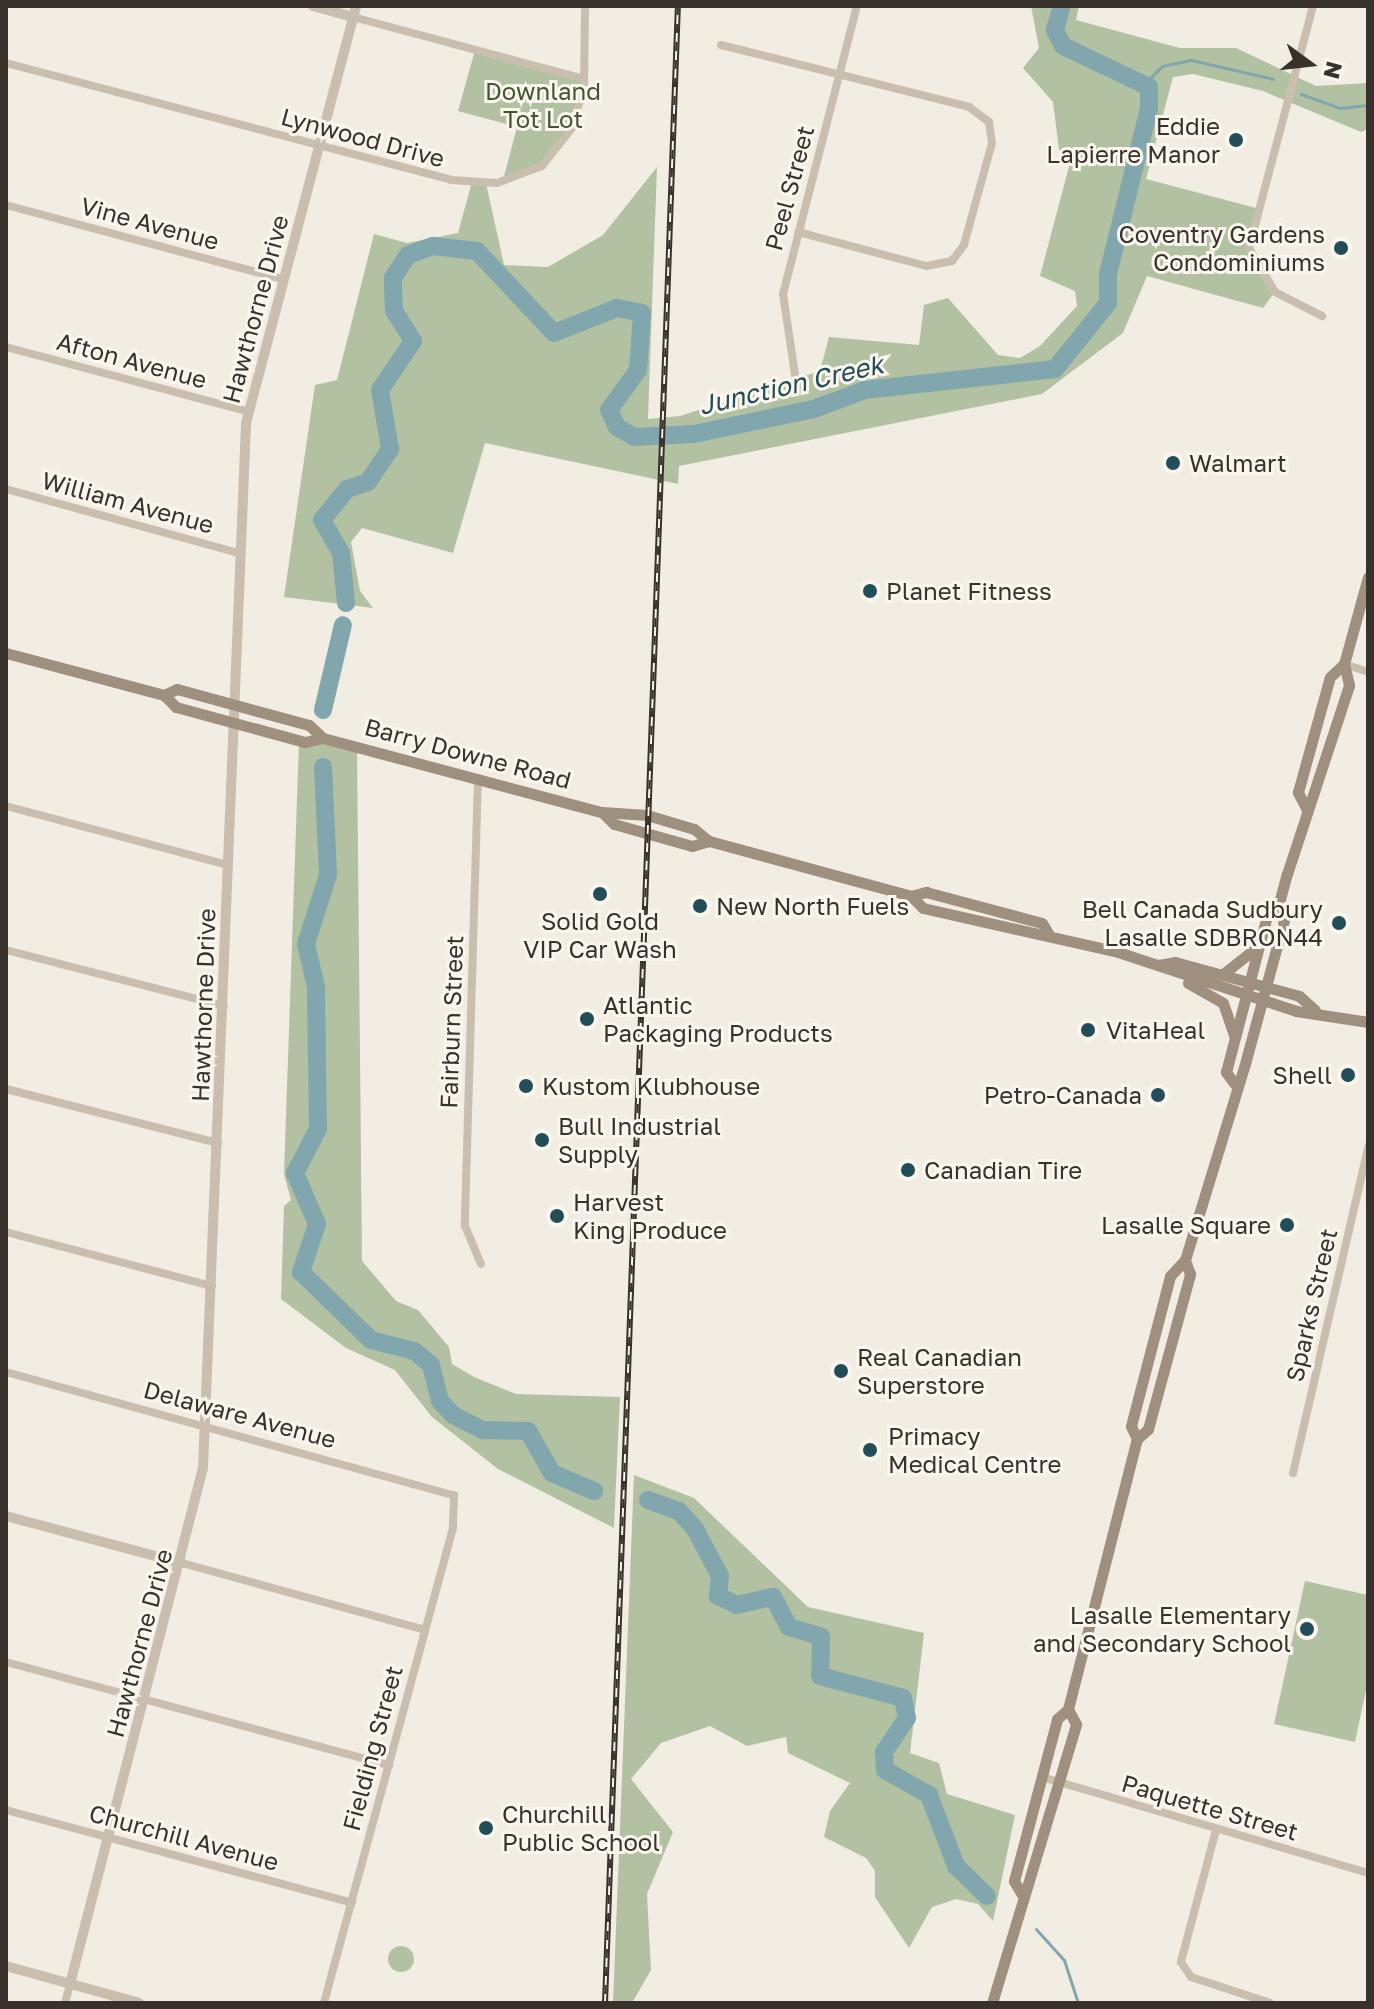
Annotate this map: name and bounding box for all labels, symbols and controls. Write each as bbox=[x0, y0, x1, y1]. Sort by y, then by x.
north arrow bbox=[1270, 24, 1350, 104]
text: N bbox=[1318, 59, 1349, 82]
park label: Downland Tot Lot bbox=[485, 77, 601, 133]
street label: Lynwood Drive bbox=[278, 101, 448, 173]
place label: Eddie Lapierre Manor bbox=[1046, 112, 1220, 168]
street label: Peel Street bbox=[759, 122, 819, 254]
marker: Eddie Lapierre Manor bbox=[1227, 131, 1245, 149]
street label: Vine Avenue bbox=[78, 191, 222, 255]
street label: Hawthorne Drive bbox=[216, 212, 294, 406]
place label: Coventry Gardens Condominiums bbox=[1118, 220, 1325, 276]
marker: Coventry Gardens Condominiums bbox=[1332, 239, 1350, 257]
street label: Afton Avenue bbox=[54, 326, 210, 394]
water label: Junction Creek bbox=[696, 349, 886, 421]
place label: Walmart bbox=[1189, 449, 1287, 477]
marker: Walmart bbox=[1164, 454, 1182, 472]
street label: William Avenue bbox=[39, 465, 217, 539]
place label: Planet Fitness bbox=[886, 577, 1052, 605]
marker: Planet Fitness bbox=[861, 582, 879, 600]
street label: Barry Downe Road bbox=[362, 712, 574, 794]
marker: Solid Gold VIP Car Wash bbox=[591, 885, 609, 903]
place label: New North Fuels bbox=[716, 892, 909, 920]
place label: Bell Canada Sudbury Lasalle SDBRON44 bbox=[1082, 895, 1323, 951]
marker: New North Fuels bbox=[691, 897, 709, 915]
place label: Solid Gold VIP Car Wash bbox=[523, 907, 677, 963]
street label: Hawthorne Drive bbox=[185, 908, 221, 1102]
marker: Bell Canada Sudbury Lasalle SDBRON44 bbox=[1330, 914, 1348, 932]
street label: Fairburn Street bbox=[434, 935, 468, 1109]
place label: Atlantic Packaging Products bbox=[603, 991, 833, 1047]
marker: Atlantic Packaging Products bbox=[578, 1010, 596, 1028]
place label: VitaHeal bbox=[1106, 1016, 1205, 1044]
marker: VitaHeal bbox=[1077, 1019, 1099, 1041]
place label: Shell bbox=[1273, 1061, 1332, 1089]
marker: Shell bbox=[1339, 1066, 1357, 1084]
place label: Kustom Klubhouse bbox=[542, 1072, 760, 1100]
marker: Kustom Klubhouse bbox=[517, 1077, 535, 1095]
place label: Petro-Canada bbox=[984, 1081, 1142, 1109]
marker: Petro-Canada bbox=[1149, 1086, 1167, 1104]
place label: Bull Industrial Supply bbox=[558, 1112, 721, 1168]
marker: Bull Industrial Supply bbox=[533, 1131, 551, 1149]
place label: Canadian Tire bbox=[924, 1156, 1082, 1184]
marker: Canadian Tire bbox=[899, 1161, 917, 1179]
place label: Harvest King Produce bbox=[573, 1188, 727, 1244]
marker: Harvest King Produce bbox=[548, 1207, 566, 1225]
place label: Lasalle Square bbox=[1101, 1211, 1271, 1239]
marker: Lasalle Square bbox=[1278, 1216, 1296, 1234]
street label: Sparks Street bbox=[1279, 1226, 1343, 1384]
place label: Real Canadian Superstore bbox=[857, 1343, 1022, 1399]
marker: Real Canadian Superstore bbox=[832, 1362, 850, 1380]
street label: Delaware Avenue bbox=[141, 1374, 339, 1454]
place label: Primacy Medical Centre bbox=[888, 1422, 1061, 1478]
marker: Primacy Medical Centre bbox=[859, 1439, 881, 1461]
street label: Hawthorne Drive bbox=[100, 1546, 178, 1740]
place label: Lasalle Elementary and Secondary School bbox=[1033, 1601, 1291, 1657]
marker: Lasalle Elementary and Secondary School bbox=[1298, 1620, 1316, 1638]
street label: Fielding Street bbox=[336, 1662, 408, 1834]
street label: Paquette Street bbox=[1118, 1768, 1302, 1846]
street label: Churchill Avenue bbox=[86, 1798, 282, 1876]
place label: Churchill Public School bbox=[502, 1800, 660, 1856]
marker: Churchill Public School bbox=[477, 1819, 495, 1837]

